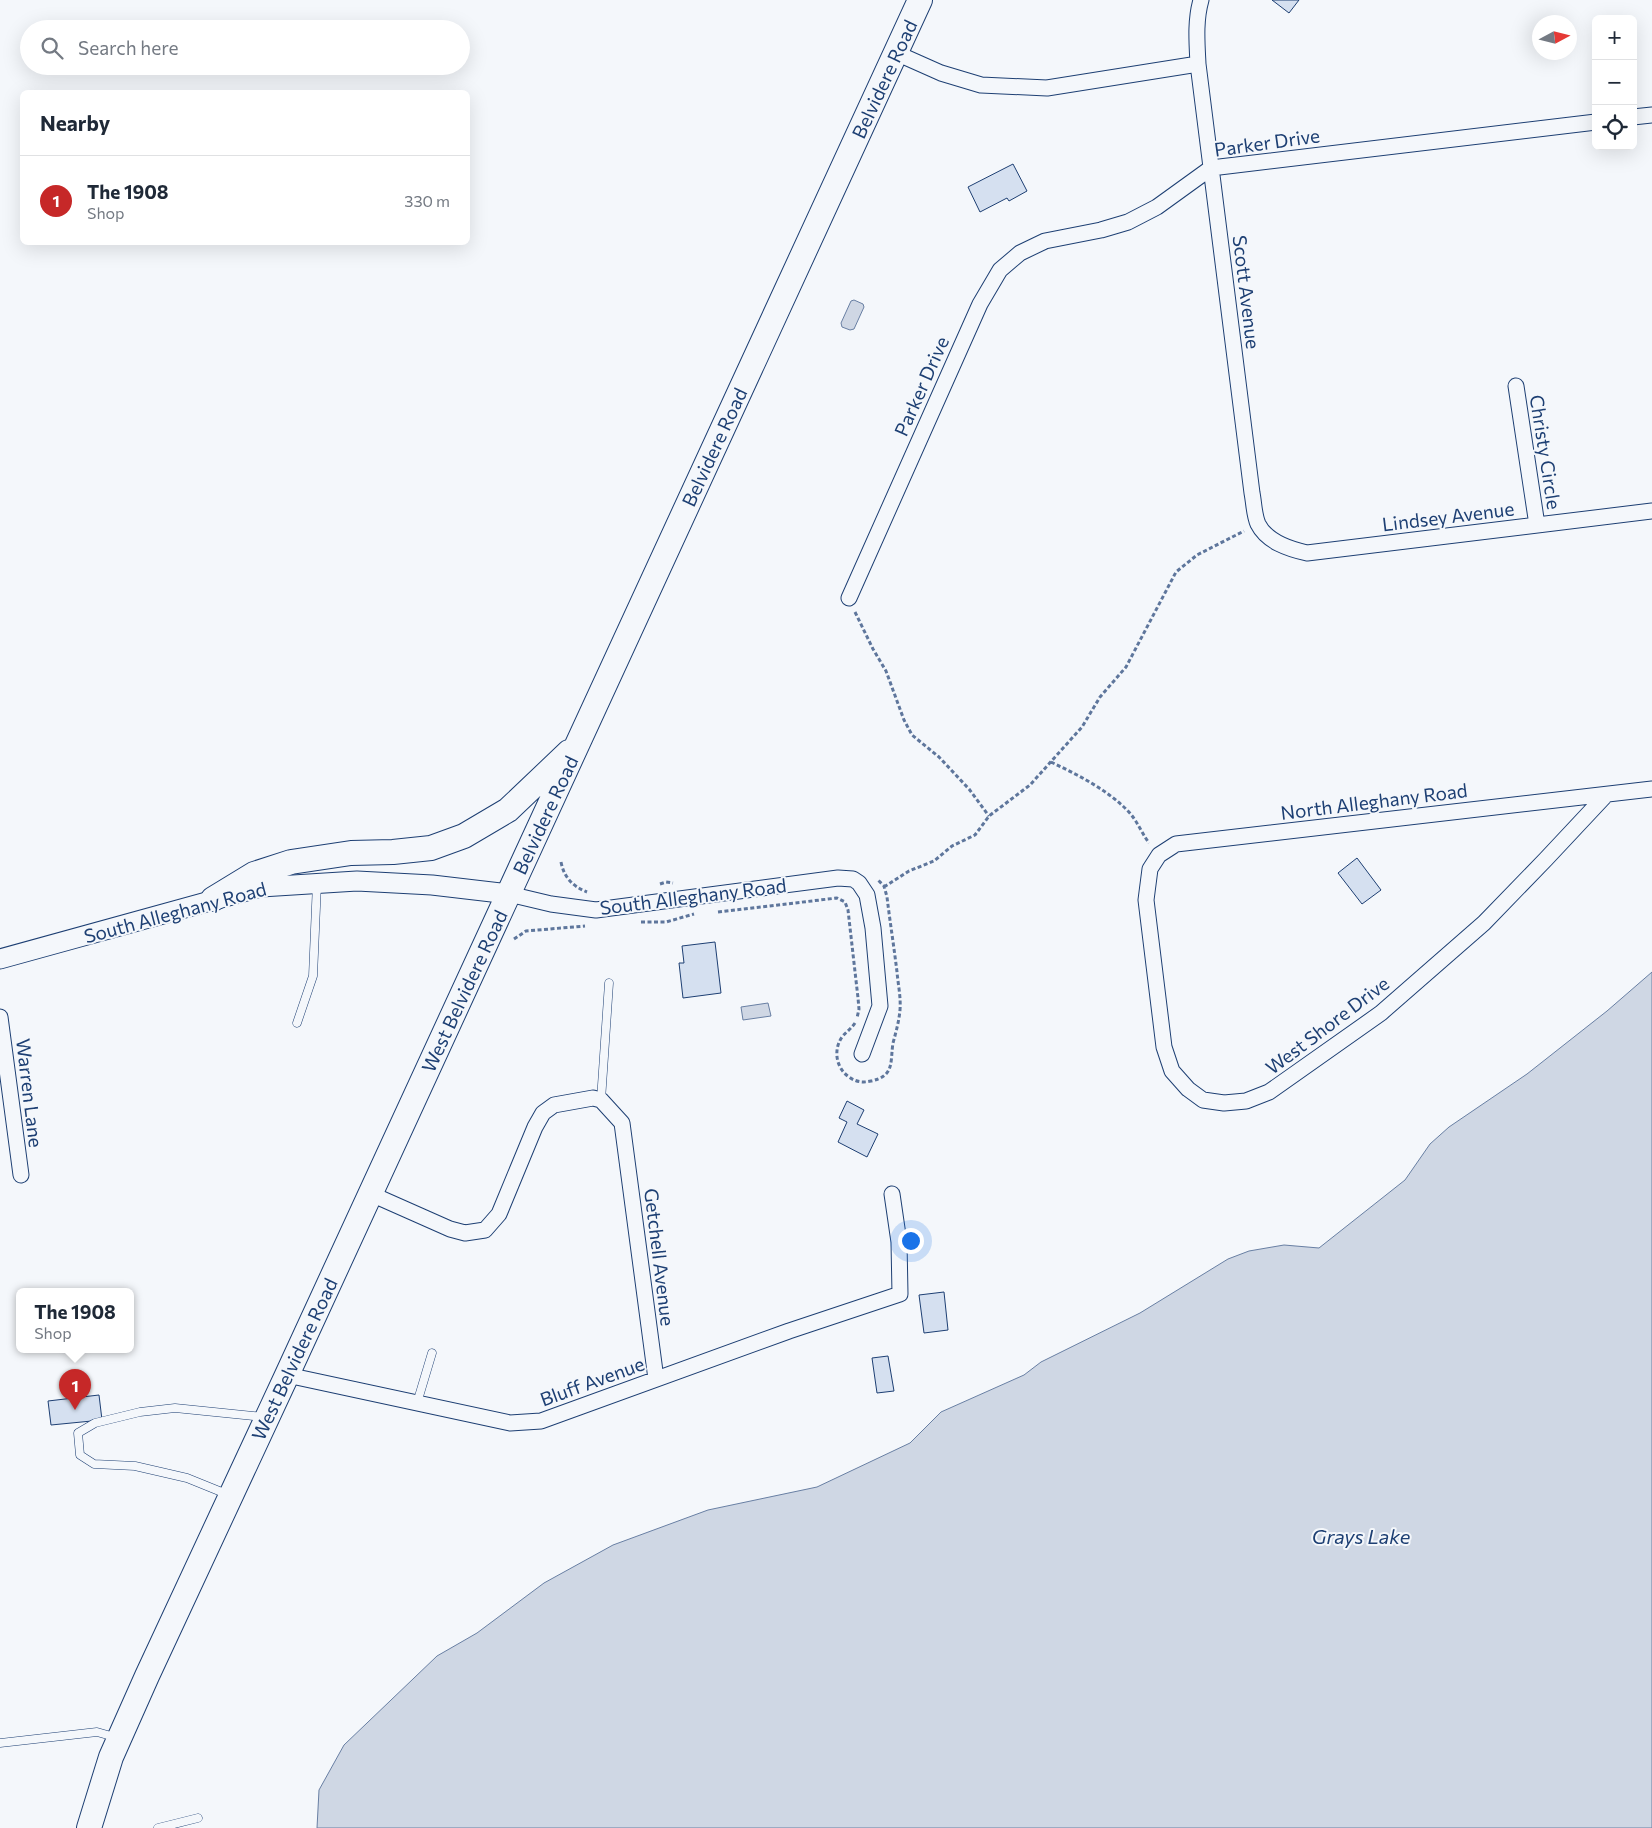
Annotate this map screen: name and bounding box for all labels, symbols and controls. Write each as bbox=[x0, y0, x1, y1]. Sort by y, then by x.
north arrow bbox=[1532, 15, 1577, 60]
map controls bbox=[1592, 15, 1637, 150]
button: + bbox=[1592, 15, 1637, 60]
street label: Belvidere Road bbox=[847, 16, 921, 142]
search box bbox=[20, 20, 470, 75]
icon: search bbox=[38, 34, 66, 62]
text: Search here bbox=[78, 36, 178, 59]
button: − bbox=[1592, 60, 1637, 105]
button: locate bbox=[1592, 105, 1637, 150]
text: Nearby bbox=[40, 110, 110, 135]
street label: Parker Drive bbox=[1213, 123, 1321, 161]
text: The 1908 bbox=[87, 180, 169, 203]
text: 1 bbox=[52, 191, 60, 210]
text: 330 m bbox=[404, 191, 450, 210]
text: Shop bbox=[87, 203, 125, 222]
street label: Scott Avenue bbox=[1229, 234, 1265, 350]
street label: Parker Drive bbox=[889, 333, 953, 439]
street label: Belvidere Road bbox=[677, 384, 751, 510]
street label: Christy Circle bbox=[1526, 393, 1566, 511]
street label: Lindsey Avenue bbox=[1381, 496, 1515, 536]
street label: Belvidere Road bbox=[508, 752, 582, 878]
street label: North Alleghany Road bbox=[1279, 778, 1469, 824]
street label: South Alleghany Road bbox=[598, 873, 788, 919]
street label: South Alleghany Road bbox=[81, 877, 269, 947]
street label: West Belvidere Road bbox=[416, 906, 512, 1076]
street label: West Shore Drive bbox=[1261, 971, 1393, 1079]
street label: Warren Lane bbox=[12, 1037, 48, 1149]
street label: Getchell Avenue bbox=[640, 1187, 680, 1327]
your location bbox=[898, 1228, 924, 1254]
street label: West Belvidere Road bbox=[246, 1274, 342, 1444]
popup bbox=[16, 1288, 134, 1353]
text: The 1908 bbox=[34, 1300, 116, 1323]
text: Shop bbox=[34, 1323, 72, 1342]
street label: Bluff Avenue bbox=[537, 1352, 647, 1410]
pin: 1 bbox=[59, 1369, 91, 1410]
water label: Grays Lake bbox=[1312, 1524, 1411, 1548]

